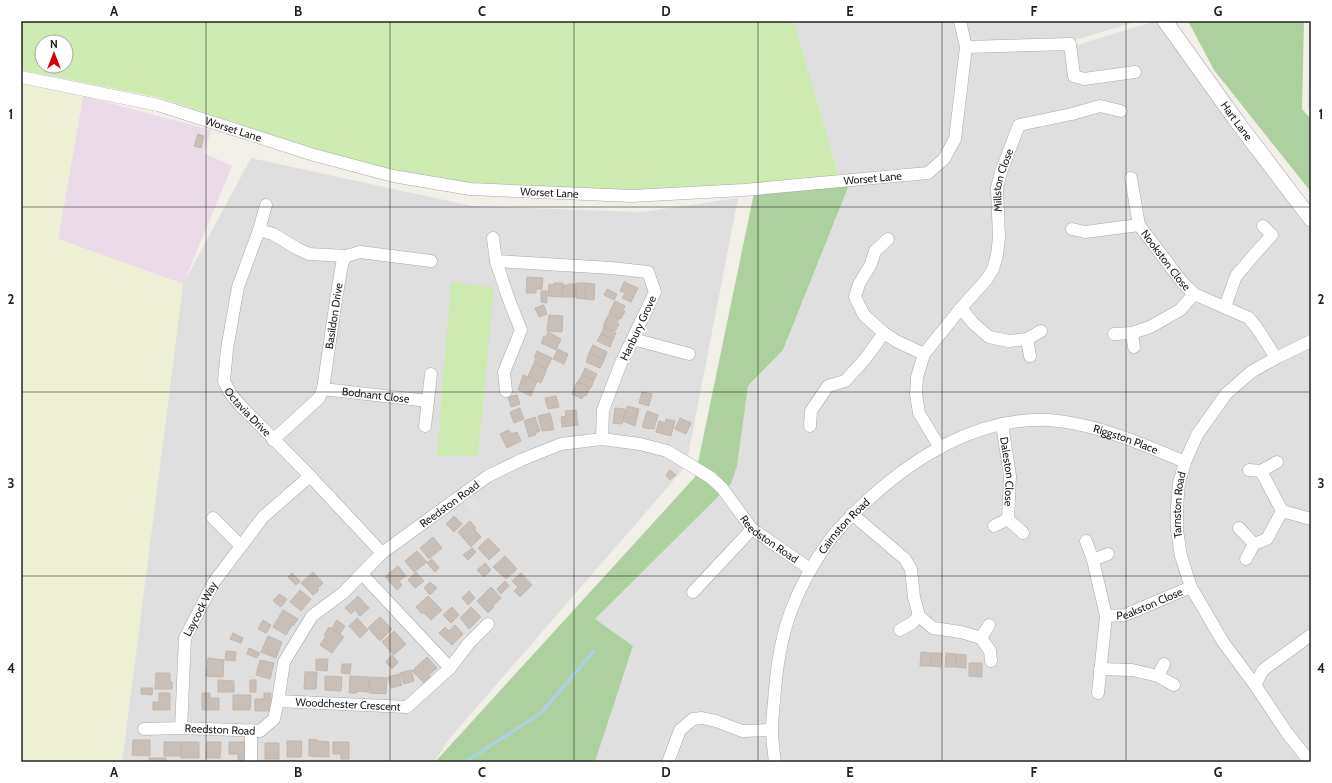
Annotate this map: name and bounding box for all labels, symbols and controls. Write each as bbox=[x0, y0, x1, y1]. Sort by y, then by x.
text: A bbox=[110, 3, 119, 19]
text: B bbox=[294, 3, 302, 19]
text: C bbox=[478, 3, 486, 19]
text: D bbox=[661, 3, 671, 19]
text: E bbox=[846, 3, 854, 19]
text: F bbox=[1031, 3, 1038, 19]
text: G bbox=[1214, 3, 1223, 19]
north arrow bbox=[34, 34, 74, 74]
text: N bbox=[50, 37, 58, 51]
street label: Hart Lane bbox=[1218, 99, 1256, 144]
text: 1 bbox=[9, 106, 13, 122]
text: 1 bbox=[1319, 106, 1323, 122]
street label: Worset Lane bbox=[203, 114, 264, 145]
street label: Millston Close bbox=[990, 146, 1016, 212]
street label: Worset Lane bbox=[843, 168, 903, 188]
street label: Worset Lane bbox=[520, 184, 579, 201]
street label: Nookston Close bbox=[1138, 227, 1194, 294]
street label: Basildon Drive bbox=[322, 281, 346, 350]
text: 2 bbox=[8, 291, 15, 307]
text: 2 bbox=[1318, 291, 1325, 307]
street label: Hanbury Grove bbox=[617, 293, 659, 363]
street label: Bodnant Close bbox=[341, 384, 411, 406]
street label: Octavia Drive bbox=[221, 385, 274, 440]
street label: Riggston Place bbox=[1092, 421, 1160, 457]
street label: Daleston Close bbox=[997, 436, 1017, 507]
street label: Tarnston Road bbox=[1170, 470, 1189, 539]
text: 3 bbox=[7, 475, 15, 491]
text: 3 bbox=[1317, 475, 1325, 491]
street label: Reedston Road bbox=[417, 478, 482, 530]
street label: Cairnston Road bbox=[815, 495, 873, 557]
street label: Reedston Road bbox=[737, 512, 801, 566]
street label: Laycock Way bbox=[180, 579, 220, 639]
street label: Peakston Close bbox=[1116, 584, 1185, 622]
text: 4 bbox=[7, 660, 15, 676]
text: 4 bbox=[1317, 660, 1325, 676]
street label: Woodchester Crescent bbox=[295, 695, 401, 714]
street label: Reedston Road bbox=[184, 721, 256, 738]
text: A bbox=[110, 764, 119, 780]
text: B bbox=[294, 764, 302, 780]
text: C bbox=[478, 764, 486, 780]
text: D bbox=[661, 764, 671, 780]
text: E bbox=[846, 764, 854, 780]
text: F bbox=[1031, 764, 1038, 780]
text: G bbox=[1214, 764, 1223, 780]

